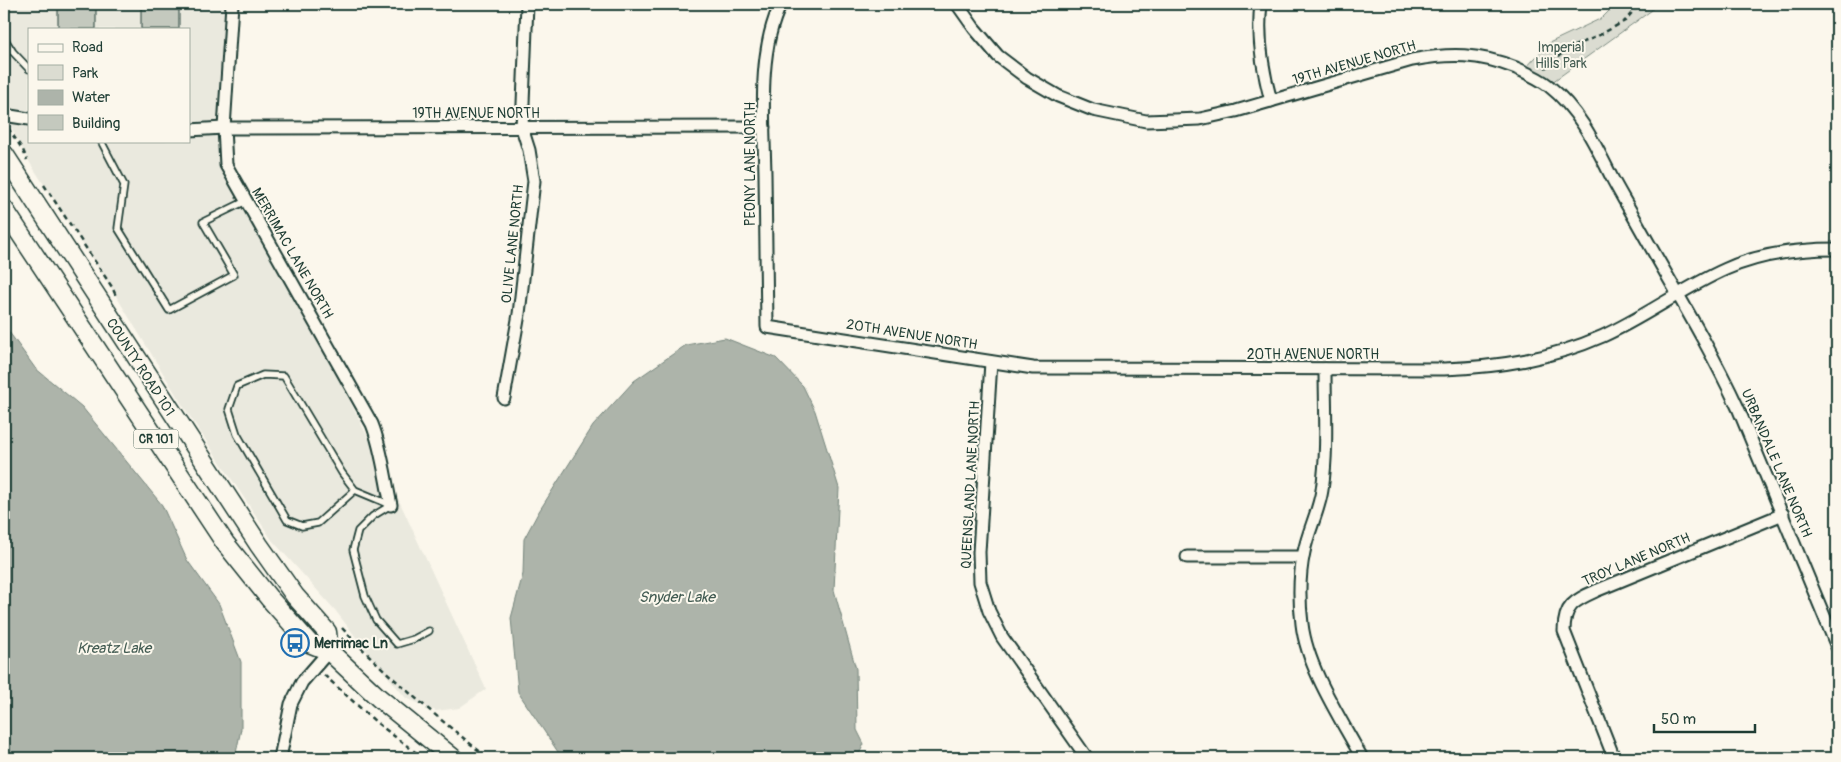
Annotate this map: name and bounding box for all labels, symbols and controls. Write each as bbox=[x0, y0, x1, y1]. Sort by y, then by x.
legend bbox=[28, 28, 190, 142]
street label: 19TH AVENUE NORTH bbox=[1290, 37, 1418, 88]
text: Road bbox=[72, 38, 103, 57]
park label: Imperial Hills Park bbox=[1535, 39, 1587, 72]
text: Park bbox=[72, 64, 99, 83]
text: Water bbox=[72, 88, 111, 107]
street label: PEONY LANE NORTH bbox=[742, 102, 759, 226]
street label: 19TH AVENUE NORTH bbox=[412, 105, 540, 122]
text: Building bbox=[72, 114, 120, 133]
street label: OLIVE LANE NORTH bbox=[498, 184, 527, 304]
street label: MERRIMAC LANE NORTH bbox=[248, 185, 337, 322]
street label: COUNTY ROAD 101 bbox=[103, 315, 178, 419]
street label: 20TH AVENUE NORTH bbox=[845, 316, 979, 353]
street label: 20TH AVENUE NORTH bbox=[1247, 346, 1379, 363]
street label: URBANDALE LANE NORTH bbox=[1737, 386, 1816, 540]
street label: QUEENSLAND LANE NORTH bbox=[958, 400, 983, 570]
road number: CR 101 bbox=[134, 429, 178, 448]
street label: TROY LANE NORTH bbox=[1580, 529, 1693, 590]
water label: Snyder Lake bbox=[639, 588, 717, 607]
bus stop icon: Merrimac Ln bbox=[280, 628, 310, 658]
place label: Merrimac Ln bbox=[314, 635, 388, 652]
water label: Kreatz Lake bbox=[77, 639, 153, 658]
scale bar bbox=[1654, 702, 1755, 734]
text: 50 m bbox=[1661, 710, 1696, 729]

